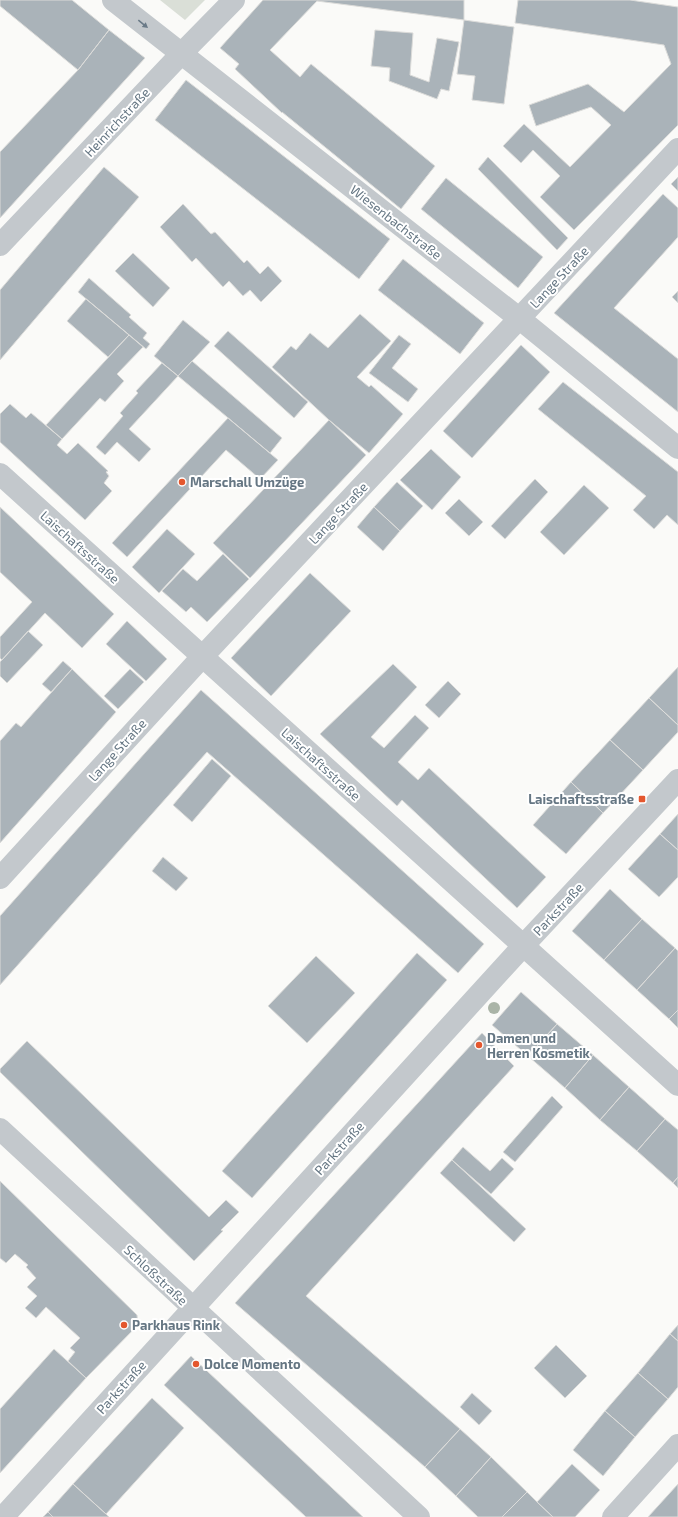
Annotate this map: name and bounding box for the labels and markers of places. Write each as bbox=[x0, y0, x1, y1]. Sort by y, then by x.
place label: Marschall Umzüge bbox=[190, 474, 304, 490]
marker: Marschall Umzüge bbox=[177, 477, 187, 487]
place label: Laischaftsstraße bbox=[528, 791, 634, 807]
marker: Laischaftsstraße bbox=[637, 794, 647, 804]
place label: Damen und Herren Kosmetik bbox=[487, 1030, 591, 1061]
marker: Damen und Herren Kosmetik bbox=[474, 1040, 484, 1050]
place label: Parkhaus Rink bbox=[132, 1317, 221, 1333]
marker: Parkhaus Rink bbox=[119, 1320, 129, 1330]
place label: Dolce Momento bbox=[204, 1356, 301, 1372]
marker: Dolce Momento bbox=[191, 1359, 201, 1369]

